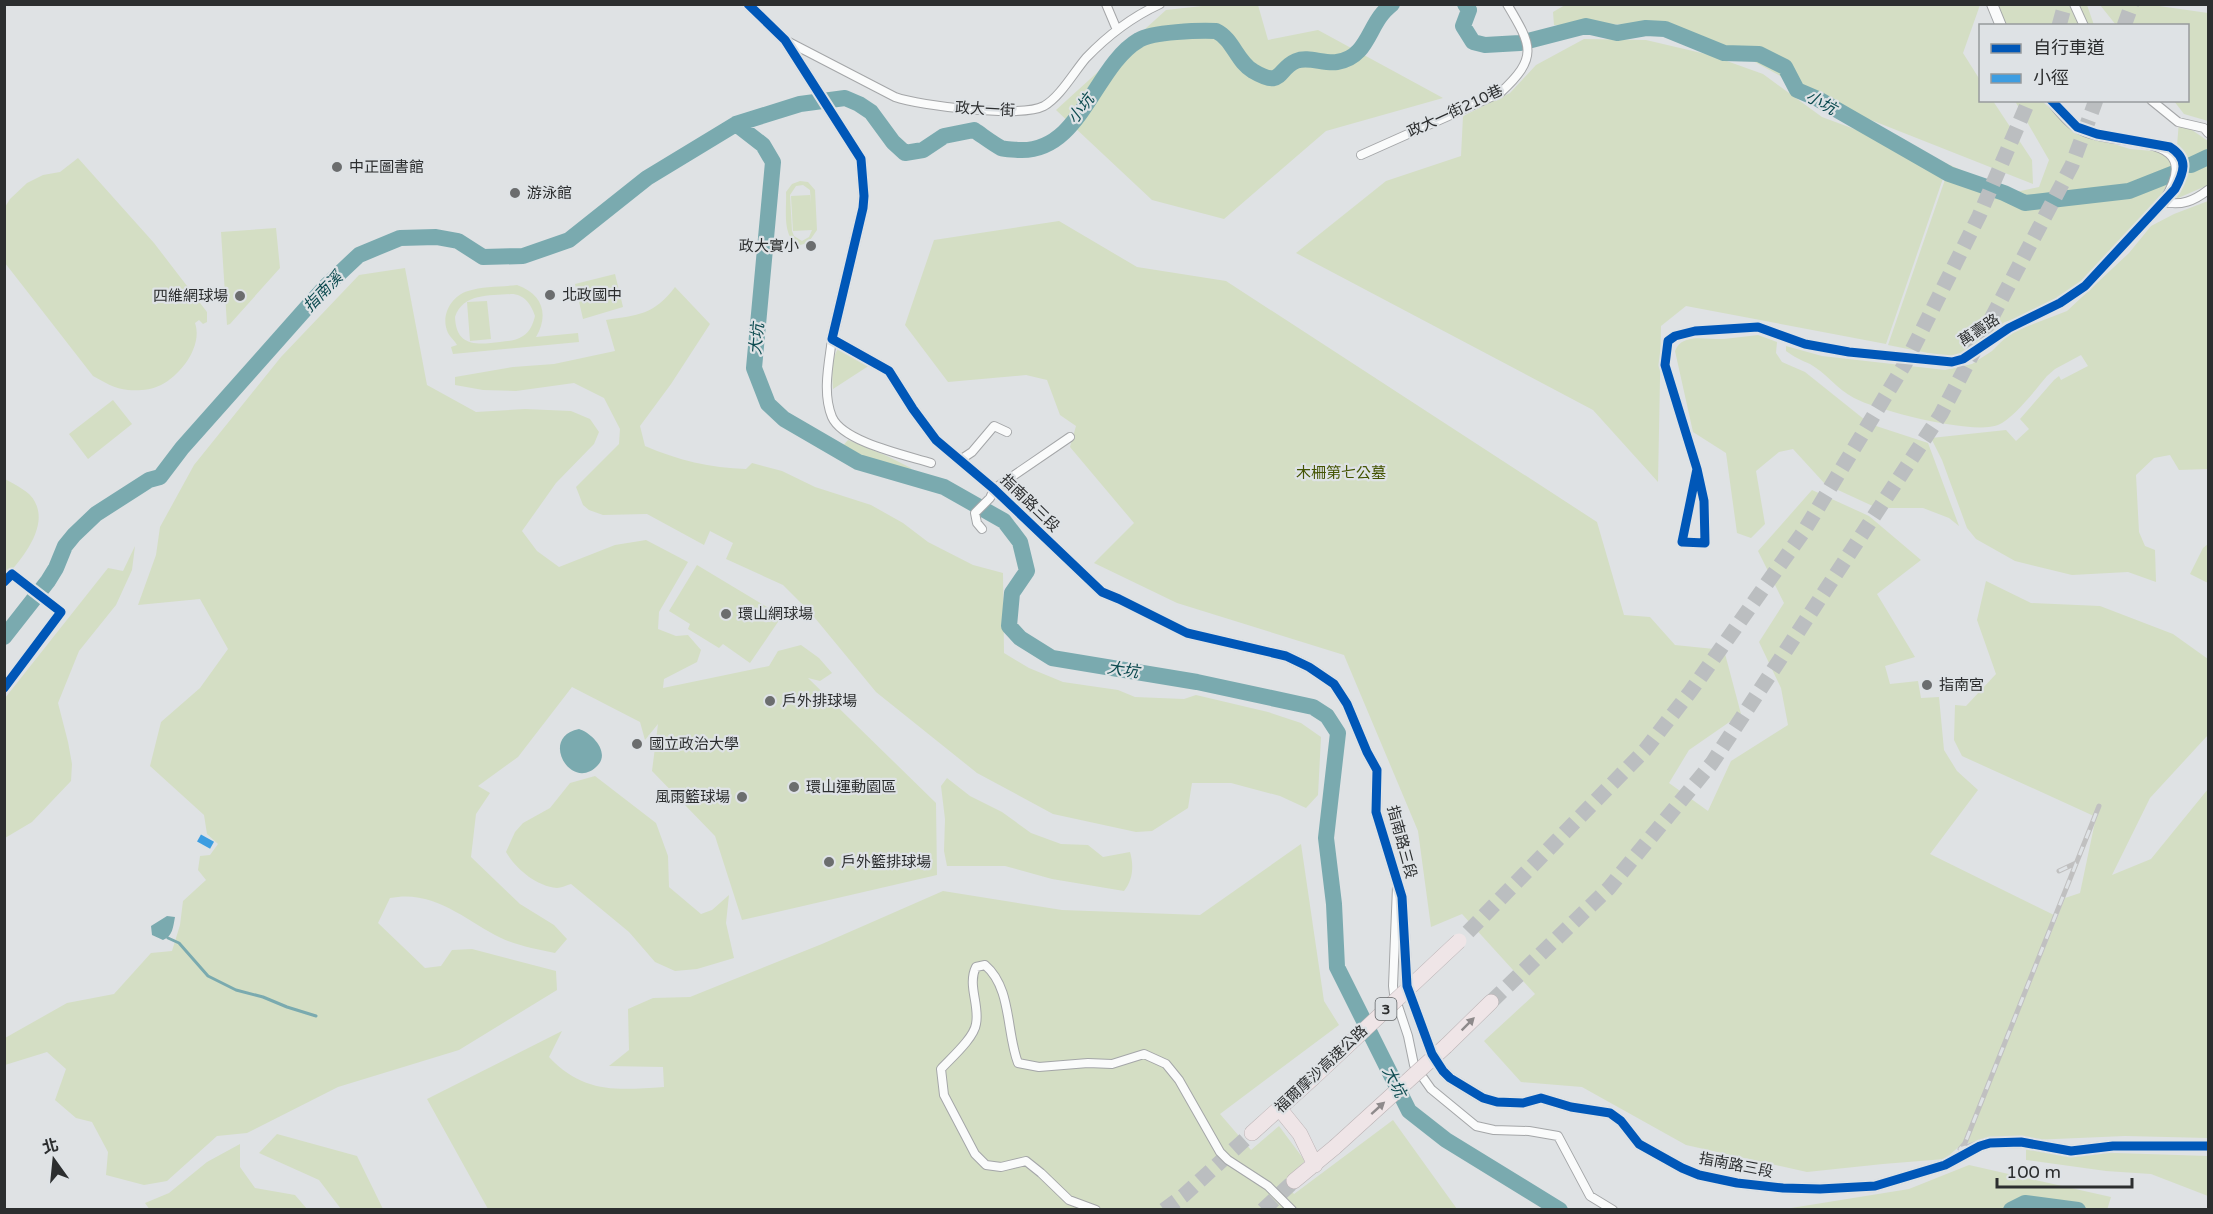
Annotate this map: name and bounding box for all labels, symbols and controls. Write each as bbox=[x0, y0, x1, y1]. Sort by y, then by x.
legend bbox=[1979, 24, 2189, 102]
text: 自行車道 bbox=[2033, 37, 2105, 59]
text: 小徑 bbox=[2033, 67, 2069, 89]
street label: 政大一街210巷 bbox=[1404, 81, 1506, 141]
water label: 小坑 bbox=[1802, 86, 1842, 120]
water label: 小坑 bbox=[1063, 89, 1100, 128]
street label: 政大一街 bbox=[955, 98, 1015, 120]
place label: 中正圖書館 bbox=[349, 158, 424, 176]
marker: 中正圖書館 bbox=[330, 160, 344, 174]
place label: 游泳館 bbox=[527, 184, 572, 202]
marker: 游泳館 bbox=[508, 186, 522, 200]
place label: 政大實小 bbox=[739, 237, 799, 255]
marker: 政大實小 bbox=[804, 239, 818, 253]
water label: 指南溪 bbox=[299, 266, 348, 316]
place label: 北政國中 bbox=[562, 286, 622, 304]
place label: 四維網球場 bbox=[153, 287, 228, 305]
marker: 北政國中 bbox=[543, 288, 557, 302]
marker: 四維網球場 bbox=[233, 289, 247, 303]
street label: 萬壽路 bbox=[1955, 310, 2003, 350]
water label: 大坑 bbox=[746, 320, 769, 356]
park label: 木柵第七公墓 bbox=[1296, 464, 1386, 482]
street label: 指南路三段 bbox=[997, 470, 1063, 536]
place label: 環山網球場 bbox=[738, 605, 813, 623]
marker: 環山網球場 bbox=[719, 607, 733, 621]
water label: 大坑 bbox=[1106, 658, 1142, 683]
place label: 指南宮 bbox=[1939, 676, 1984, 694]
marker: 指南宮 bbox=[1920, 678, 1934, 692]
place label: 戶外排球場 bbox=[782, 692, 857, 710]
marker: 戶外排球場 bbox=[763, 694, 777, 708]
place label: 國立政治大學 bbox=[649, 735, 739, 753]
marker: 國立政治大學 bbox=[630, 737, 644, 751]
place label: 環山運動園區 bbox=[806, 778, 896, 796]
marker: 環山運動園區 bbox=[787, 780, 801, 794]
place label: 風雨籃球場 bbox=[655, 788, 730, 806]
marker: 風雨籃球場 bbox=[735, 790, 749, 804]
street label: 指南路三段 bbox=[1384, 803, 1420, 881]
place label: 戶外籃排球場 bbox=[841, 853, 931, 871]
marker: 戶外籃排球場 bbox=[822, 855, 836, 869]
road number: 3 bbox=[1376, 998, 1396, 1020]
one-way arrow bbox=[1461, 1018, 1475, 1032]
street label: 福爾摩沙高速公路 bbox=[1271, 1021, 1371, 1117]
water label: 大坑 bbox=[1378, 1063, 1411, 1103]
one-way arrow bbox=[1371, 1101, 1385, 1115]
north arrow bbox=[24, 1130, 84, 1190]
text: 北 bbox=[40, 1135, 61, 1158]
street label: 指南路三段 bbox=[1697, 1149, 1775, 1181]
scale bar bbox=[1997, 1151, 2132, 1189]
text: 100 m bbox=[2006, 1161, 2061, 1183]

